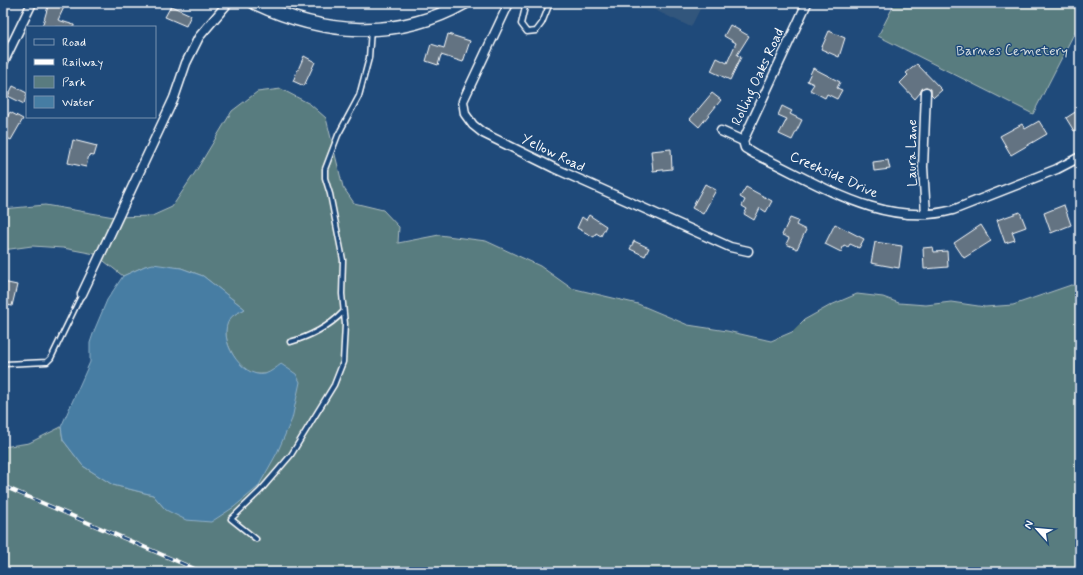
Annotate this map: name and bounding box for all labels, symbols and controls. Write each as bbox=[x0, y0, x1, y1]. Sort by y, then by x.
street label: Rolling Oaks Road bbox=[728, 25, 790, 129]
legend bbox=[26, 26, 156, 118]
text: Road bbox=[62, 35, 86, 51]
park label: Barnes Cemetery bbox=[956, 42, 1068, 60]
text: Railway bbox=[62, 55, 104, 71]
text: Park bbox=[62, 75, 86, 91]
text: Water bbox=[62, 95, 94, 111]
street label: Laura Lane bbox=[903, 119, 921, 187]
street label: Yellow Road bbox=[518, 130, 588, 176]
street label: Creekside Drive bbox=[787, 147, 881, 203]
north arrow bbox=[1017, 509, 1057, 549]
text: N bbox=[1021, 518, 1037, 531]

